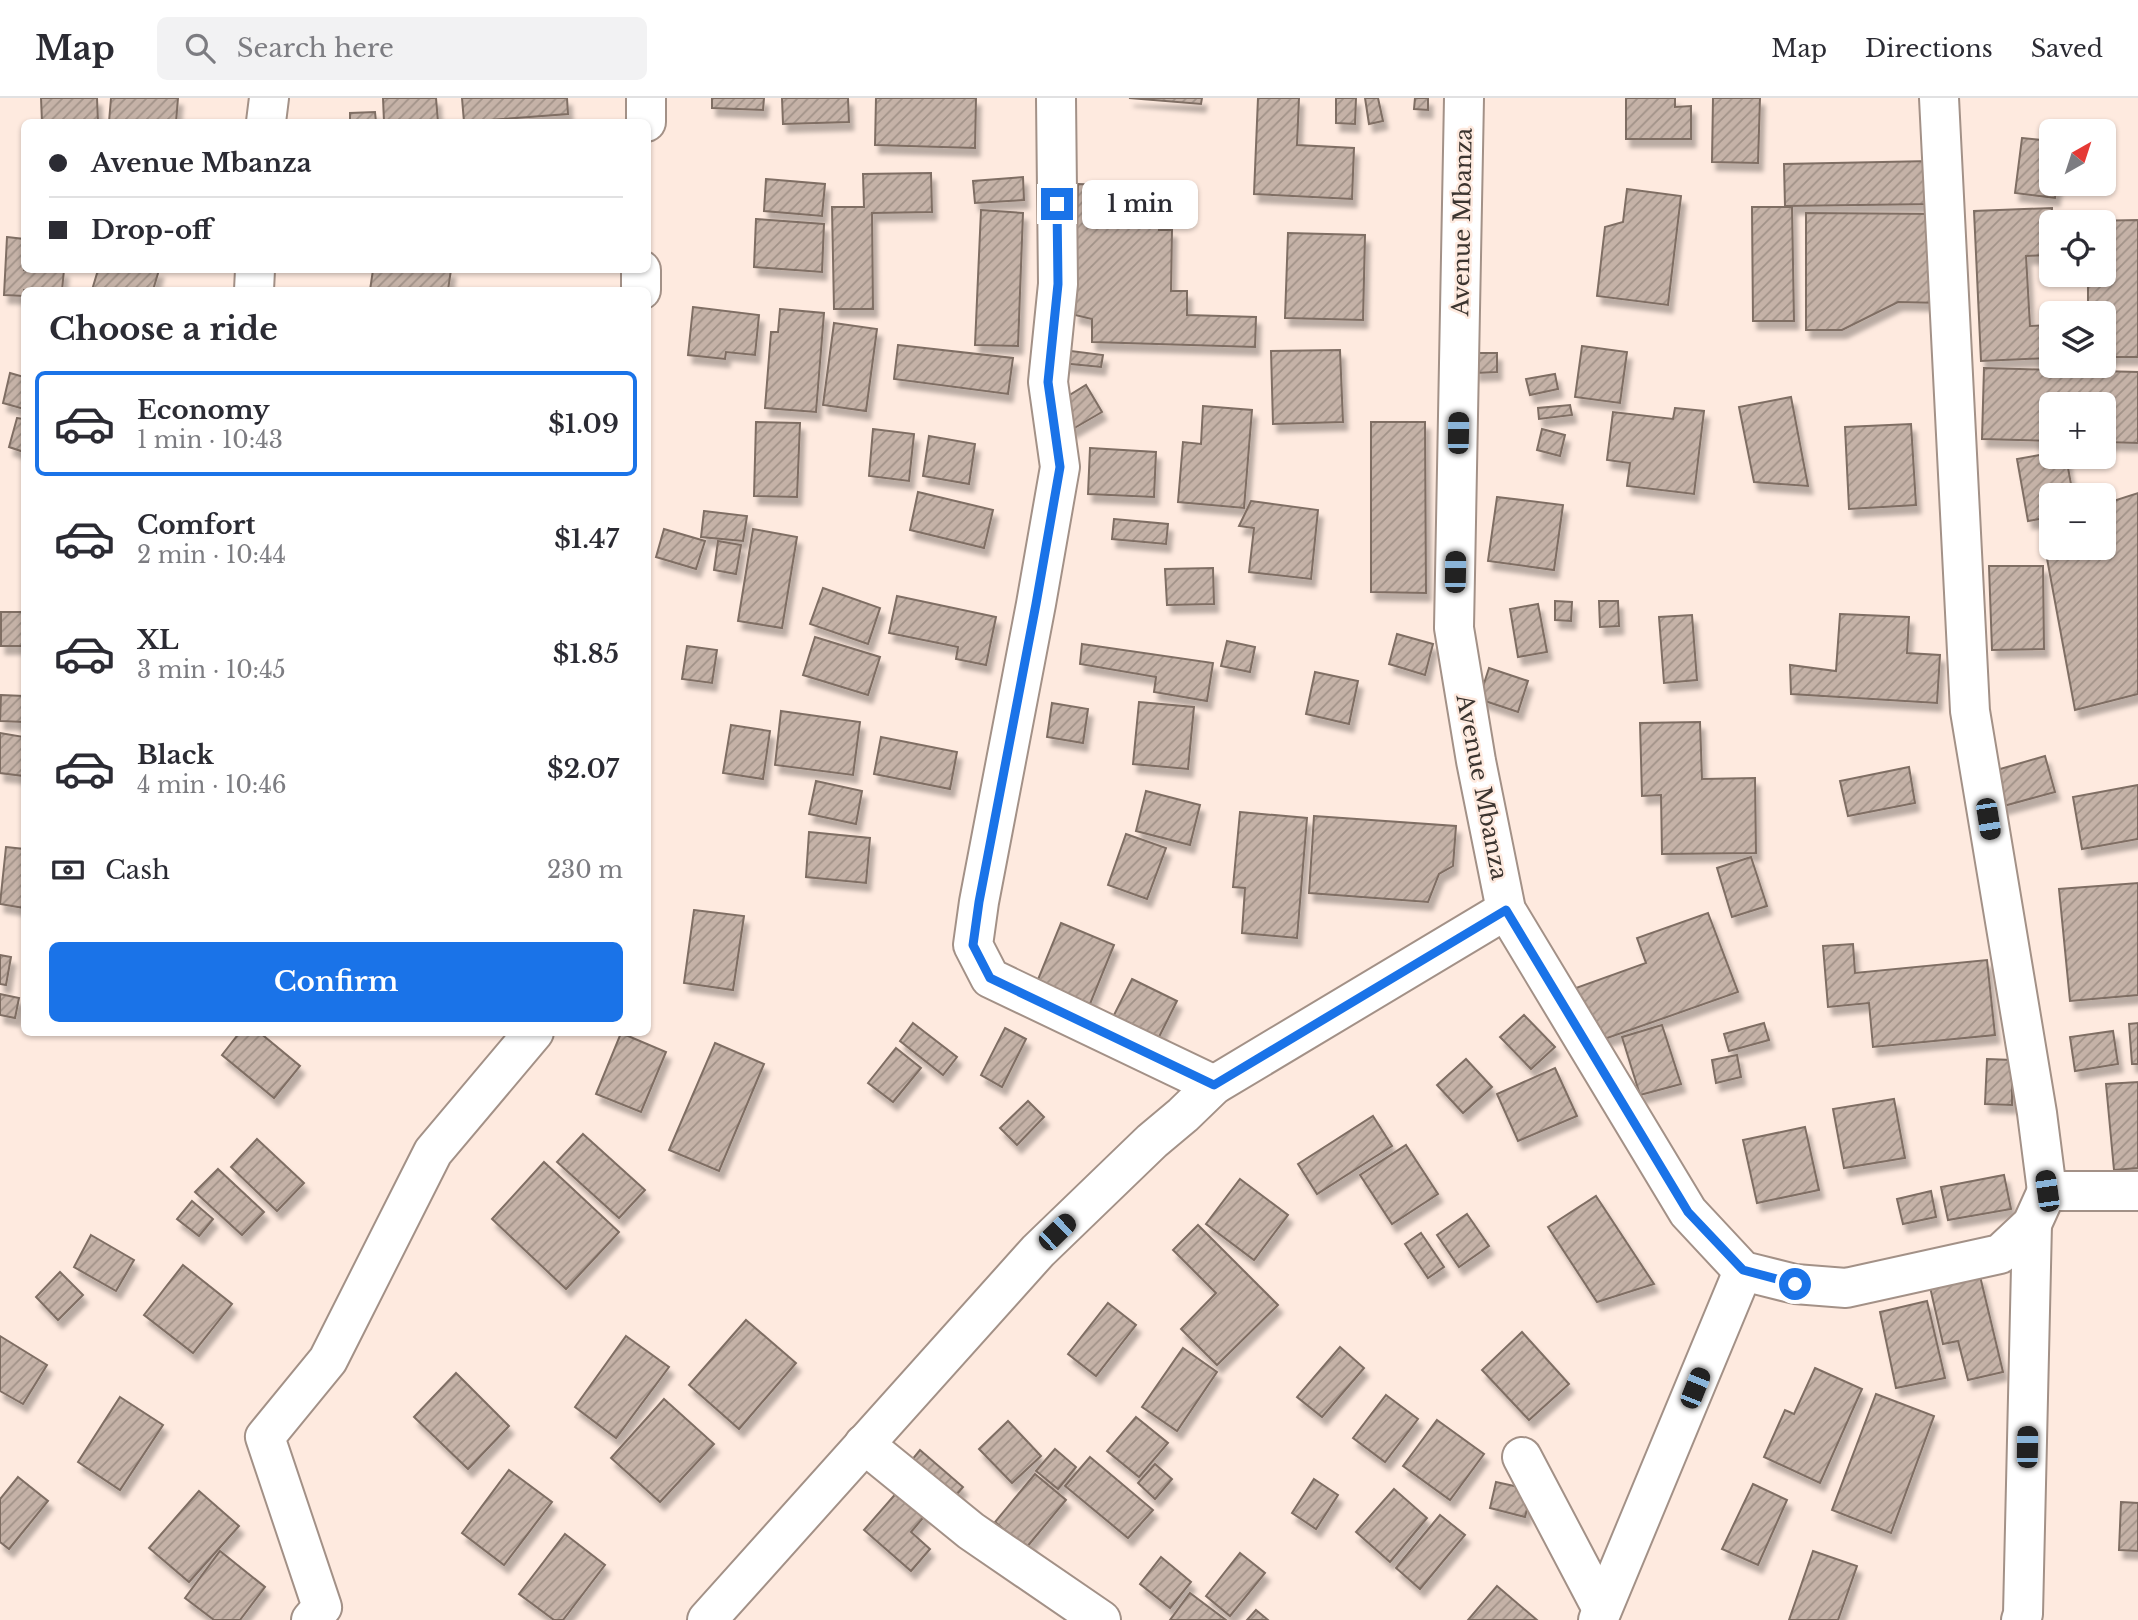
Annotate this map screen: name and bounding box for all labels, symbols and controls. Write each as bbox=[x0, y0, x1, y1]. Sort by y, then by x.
search box bbox=[157, 17, 647, 80]
text: Map bbox=[35, 28, 115, 69]
icon: search bbox=[181, 29, 219, 67]
text: Search here bbox=[237, 32, 394, 64]
text: Map bbox=[1771, 34, 1827, 63]
text: Directions bbox=[1865, 34, 1993, 63]
text: Saved bbox=[2031, 34, 2103, 63]
north arrow bbox=[2039, 119, 2116, 196]
map controls bbox=[2039, 119, 2116, 560]
street label: Avenue Mbanza bbox=[1446, 127, 1478, 317]
text: Avenue Mbanza bbox=[91, 147, 312, 179]
callout: 1 min bbox=[1082, 180, 1197, 228]
route end bbox=[1041, 188, 1073, 220]
text: 1 min bbox=[1107, 190, 1173, 218]
button: locate bbox=[2039, 210, 2116, 287]
text: Drop-off bbox=[91, 214, 212, 246]
button: layers bbox=[2039, 301, 2116, 378]
text: Choose a ride bbox=[49, 309, 278, 349]
icon: car bbox=[53, 392, 116, 455]
button: + bbox=[2039, 392, 2116, 469]
text: Economy bbox=[137, 394, 270, 426]
text: $1.09 bbox=[548, 408, 619, 440]
car bbox=[1448, 412, 1469, 454]
text: 1 min · 10:43 bbox=[137, 426, 283, 454]
button: − bbox=[2039, 483, 2116, 560]
icon: car bbox=[53, 507, 116, 570]
text: Comfort bbox=[137, 509, 255, 541]
text: $1.47 bbox=[554, 523, 619, 555]
text: 2 min · 10:44 bbox=[137, 541, 286, 569]
car bbox=[1445, 551, 1466, 593]
icon: car bbox=[53, 622, 116, 685]
text: XL bbox=[137, 624, 179, 656]
text: $1.85 bbox=[553, 638, 619, 670]
text: 3 min · 10:45 bbox=[137, 656, 286, 684]
street label: Avenue Mbanza bbox=[1450, 691, 1514, 882]
icon: car bbox=[53, 737, 116, 800]
text: Black bbox=[137, 739, 214, 771]
text: $2.07 bbox=[547, 753, 619, 785]
text: 4 min · 10:46 bbox=[137, 771, 287, 799]
car bbox=[1975, 797, 2002, 841]
icon: cash bbox=[49, 851, 87, 889]
text: Cash bbox=[105, 854, 170, 886]
text: 230 m bbox=[547, 856, 623, 884]
button: Confirm bbox=[49, 942, 623, 1022]
car bbox=[2034, 1169, 2061, 1213]
car bbox=[1035, 1210, 1080, 1254]
route start bbox=[1779, 1268, 1811, 1300]
car bbox=[1678, 1365, 1713, 1411]
car bbox=[2017, 1426, 2038, 1468]

